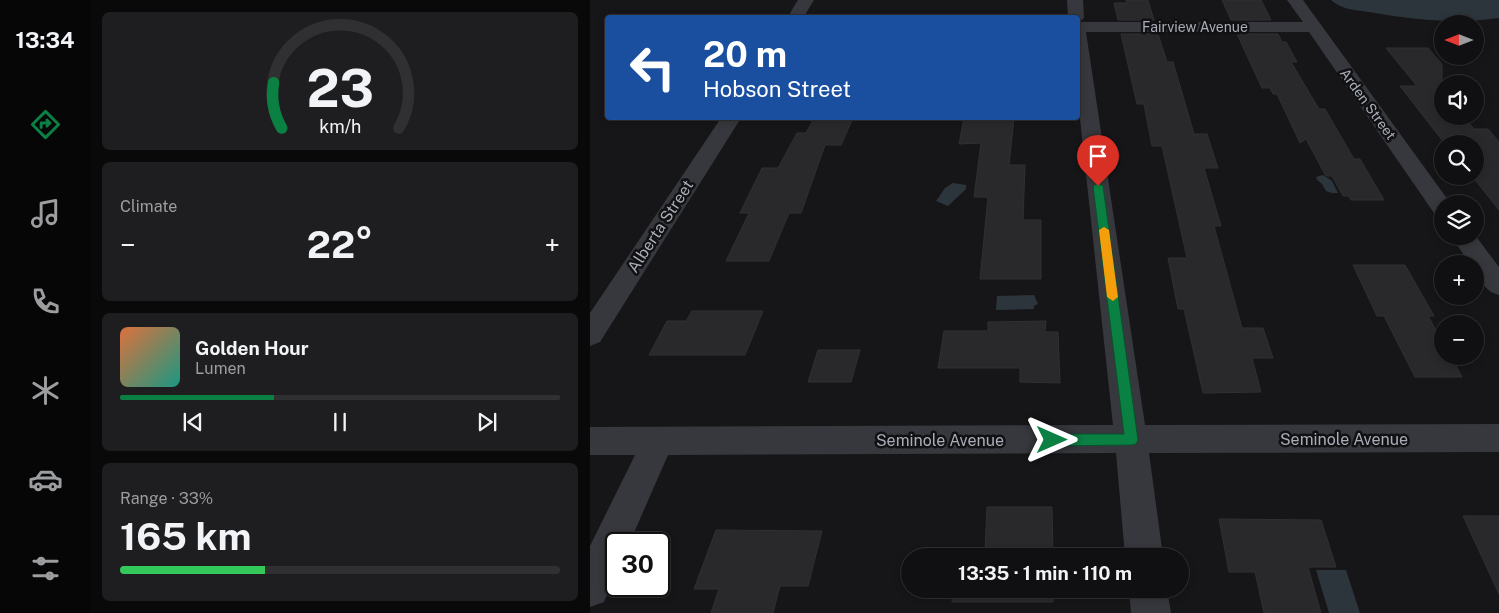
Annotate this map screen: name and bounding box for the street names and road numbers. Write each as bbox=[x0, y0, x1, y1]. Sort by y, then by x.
street label: Fairview Avenue bbox=[1142, 19, 1248, 35]
street label: Arden Street bbox=[1337, 65, 1399, 143]
street label: Alberta Street bbox=[623, 176, 697, 276]
street label: Seminole Avenue bbox=[1280, 430, 1408, 449]
street label: Seminole Avenue bbox=[876, 431, 1004, 450]

